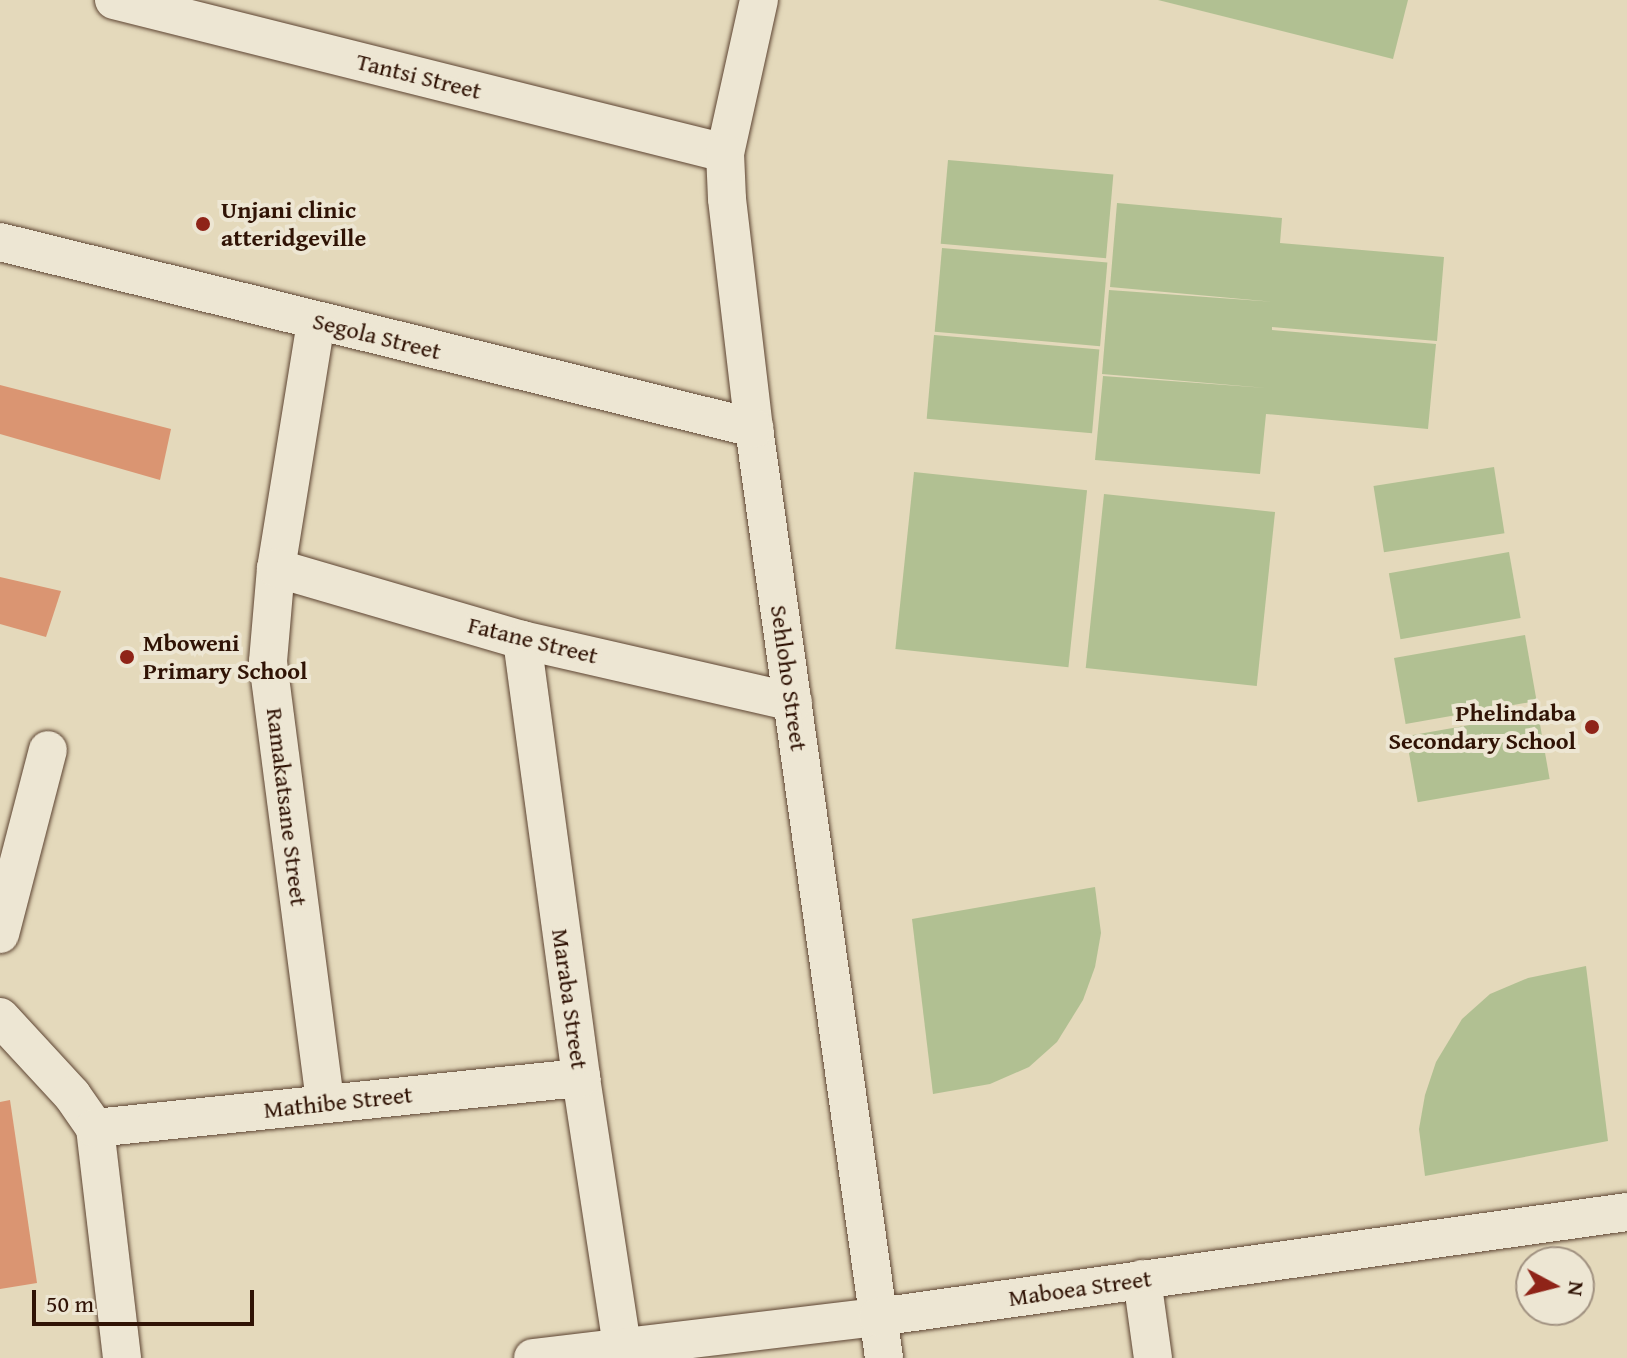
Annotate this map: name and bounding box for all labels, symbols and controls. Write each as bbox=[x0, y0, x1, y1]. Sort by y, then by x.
street label: Tantsi Street bbox=[353, 47, 485, 105]
place label: Unjani clinic atteridgeville bbox=[221, 196, 366, 252]
marker: Unjani clinic atteridgeville bbox=[192, 213, 214, 235]
street label: Segola Street bbox=[310, 306, 444, 366]
street label: Sehloho Street bbox=[764, 603, 814, 753]
street label: Fatane Street bbox=[465, 610, 601, 670]
place label: Mboweni Primary School bbox=[143, 629, 307, 685]
marker: Mboweni Primary School bbox=[118, 648, 136, 666]
place label: Phelindaba Secondary School bbox=[1388, 699, 1576, 755]
street label: Ramakatsane Street bbox=[261, 706, 313, 908]
marker: Phelindaba Secondary School bbox=[1583, 718, 1601, 736]
street label: Maraba Street bbox=[546, 927, 594, 1071]
street label: Mathibe Street bbox=[262, 1080, 414, 1124]
north arrow bbox=[1515, 1246, 1595, 1326]
street label: Maboea Street bbox=[1007, 1264, 1153, 1312]
scale bar bbox=[36, 1274, 258, 1324]
text: N bbox=[1560, 1279, 1594, 1298]
text: 50 m bbox=[46, 1286, 94, 1321]

